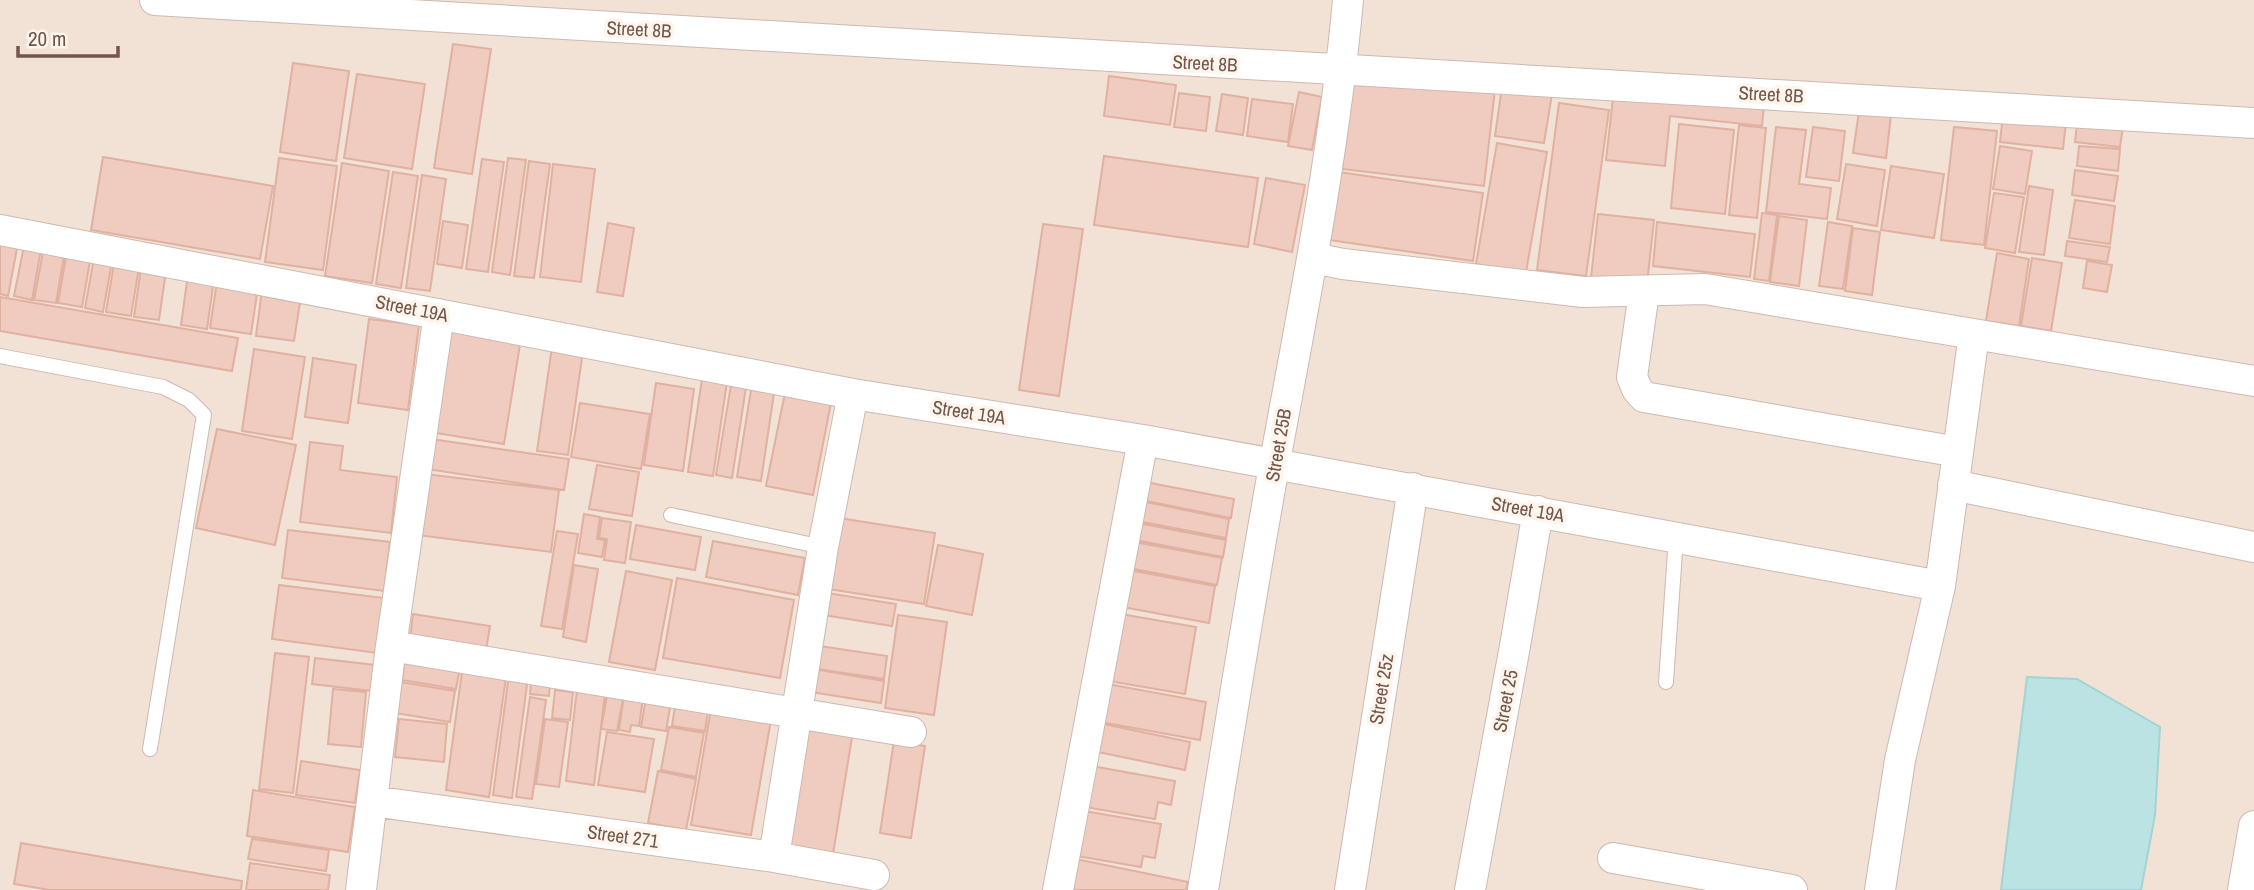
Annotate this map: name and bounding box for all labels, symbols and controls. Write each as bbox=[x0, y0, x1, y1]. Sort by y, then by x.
scale bar bbox=[18, 14, 117, 58]
street label: Street 8B bbox=[606, 14, 672, 44]
text: 20 m bbox=[28, 24, 66, 53]
street label: Street 8B bbox=[1172, 48, 1238, 78]
street label: Street 8B bbox=[1738, 79, 1804, 109]
street label: Street 19A bbox=[373, 288, 451, 328]
street label: Street 19A bbox=[931, 393, 1008, 431]
street label: Street 25B bbox=[1259, 406, 1297, 484]
street label: Street 19A bbox=[1489, 490, 1567, 528]
street label: Street 25z bbox=[1363, 652, 1399, 726]
street label: Street 25 bbox=[1486, 667, 1524, 735]
street label: Street 271 bbox=[586, 818, 661, 854]

